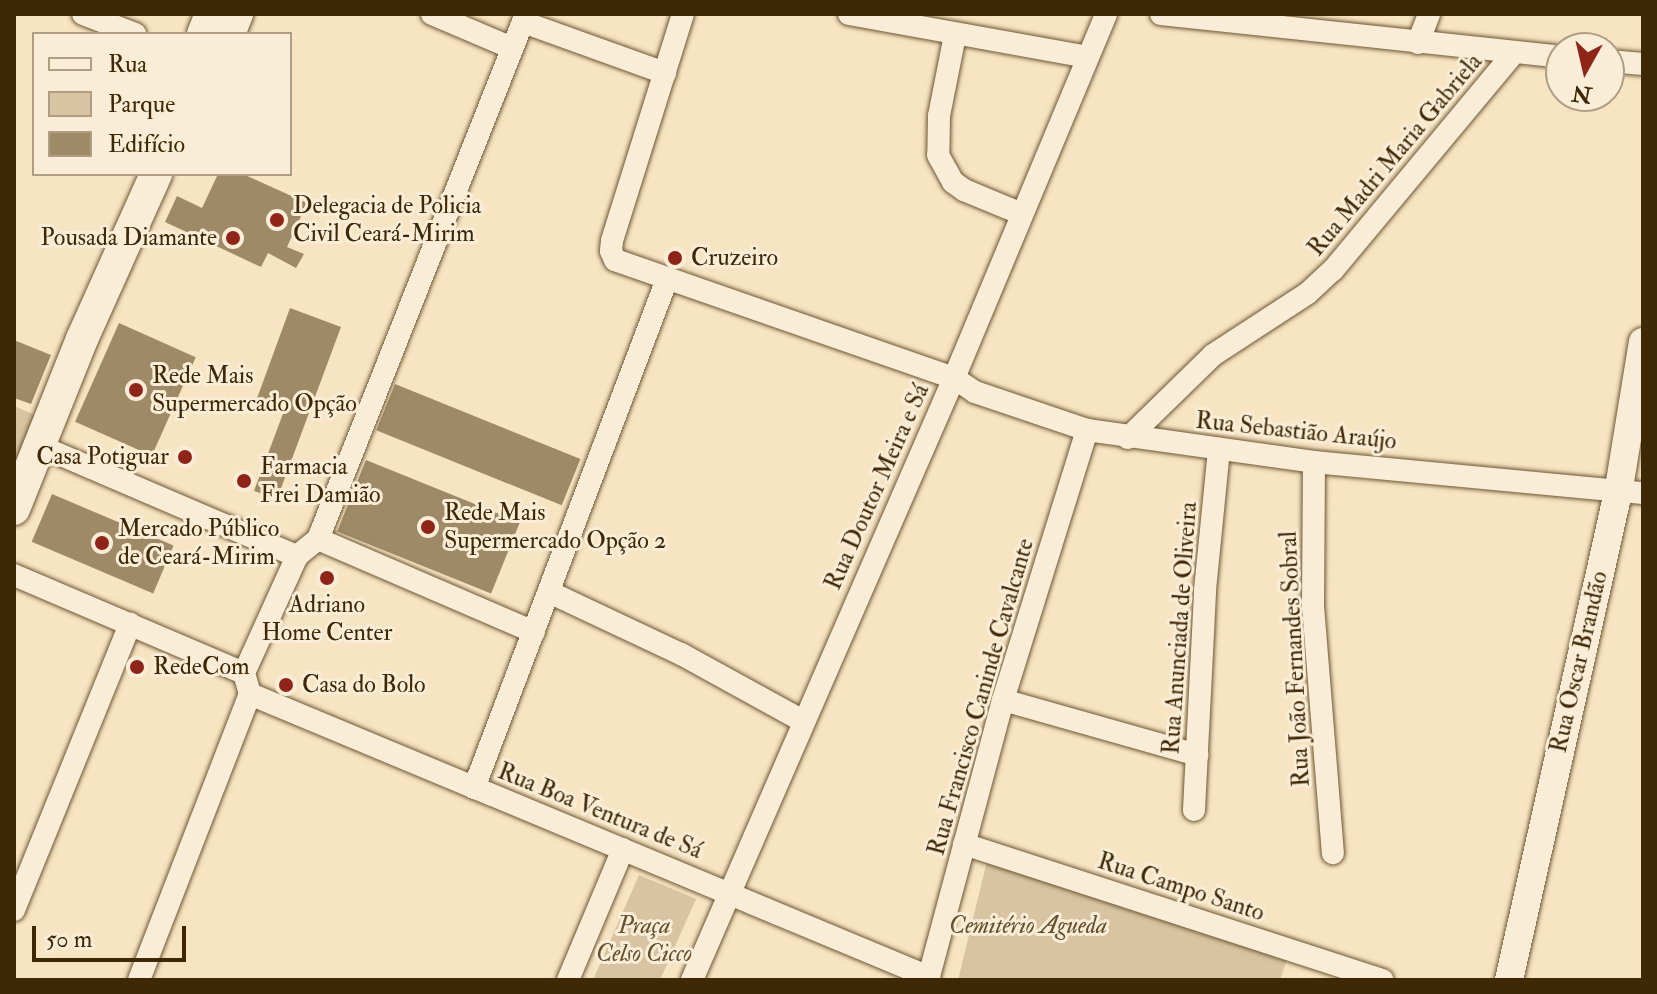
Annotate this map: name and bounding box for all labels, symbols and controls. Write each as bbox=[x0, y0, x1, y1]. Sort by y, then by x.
legend bbox=[32, 32, 292, 176]
north arrow bbox=[1545, 32, 1625, 112]
street label: Rua Madri Maria Gabriela bbox=[1302, 48, 1488, 262]
text: Rua bbox=[108, 49, 147, 80]
text: N bbox=[1570, 79, 1594, 109]
text: Parque bbox=[108, 89, 175, 120]
text: Edifício bbox=[108, 129, 185, 160]
place label: Delegacia de Policia Civil Ceará-Mirim bbox=[293, 192, 481, 248]
marker: Delegacia de Policia Civil Ceará-Mirim bbox=[268, 211, 286, 229]
place label: Pousada Diamante bbox=[41, 224, 217, 252]
marker: Pousada Diamante bbox=[224, 229, 242, 247]
place label: Cruzeiro bbox=[691, 244, 778, 272]
marker: Cruzeiro bbox=[666, 249, 684, 267]
place label: Rede Mais Supermercado Opção bbox=[152, 362, 357, 418]
street label: Rua Doutor Meira e Sá bbox=[819, 380, 935, 594]
marker: Rede Mais Supermercado Opção bbox=[127, 381, 145, 399]
street label: Rua Sebastião Araújo bbox=[1194, 406, 1398, 456]
place label: Casa Potiguar bbox=[36, 443, 169, 471]
marker: Casa Potiguar bbox=[176, 448, 194, 466]
place label: Farmacia Frei Damião bbox=[260, 453, 381, 509]
marker: Farmacia Frei Damião bbox=[235, 472, 253, 490]
place label: Rede Mais Supermercado Opção 2 bbox=[444, 499, 666, 555]
street label: Rua Anunciada de Oliveira bbox=[1157, 501, 1203, 755]
place label: Mercado Público de Ceará-Mirim bbox=[118, 515, 279, 571]
marker: Rede Mais Supermercado Opção 2 bbox=[419, 518, 437, 536]
street label: Rua João Fernandes Sobral bbox=[1274, 530, 1316, 788]
marker: Mercado Público de Ceará-Mirim bbox=[93, 534, 111, 552]
street label: Rua Francisco Caninde Cavalcante bbox=[922, 535, 1040, 859]
street label: Rua Oscar Brandão bbox=[1544, 568, 1614, 756]
marker: Adriano Home Center bbox=[318, 569, 336, 587]
place label: Adriano Home Center bbox=[261, 591, 393, 647]
place label: RedeCom bbox=[153, 653, 250, 681]
marker: RedeCom bbox=[128, 658, 146, 676]
place label: Casa do Bolo bbox=[302, 671, 426, 699]
marker: Casa do Bolo bbox=[277, 676, 295, 694]
street label: Rua Boa Ventura de Sá bbox=[494, 757, 706, 865]
street label: Rua Campo Santo bbox=[1094, 846, 1268, 928]
scale bar bbox=[36, 910, 190, 960]
park label: Praça Celso Cicco bbox=[596, 912, 692, 968]
park label: Cemitério Agueda bbox=[949, 912, 1107, 940]
text: 50 m bbox=[46, 924, 92, 955]

